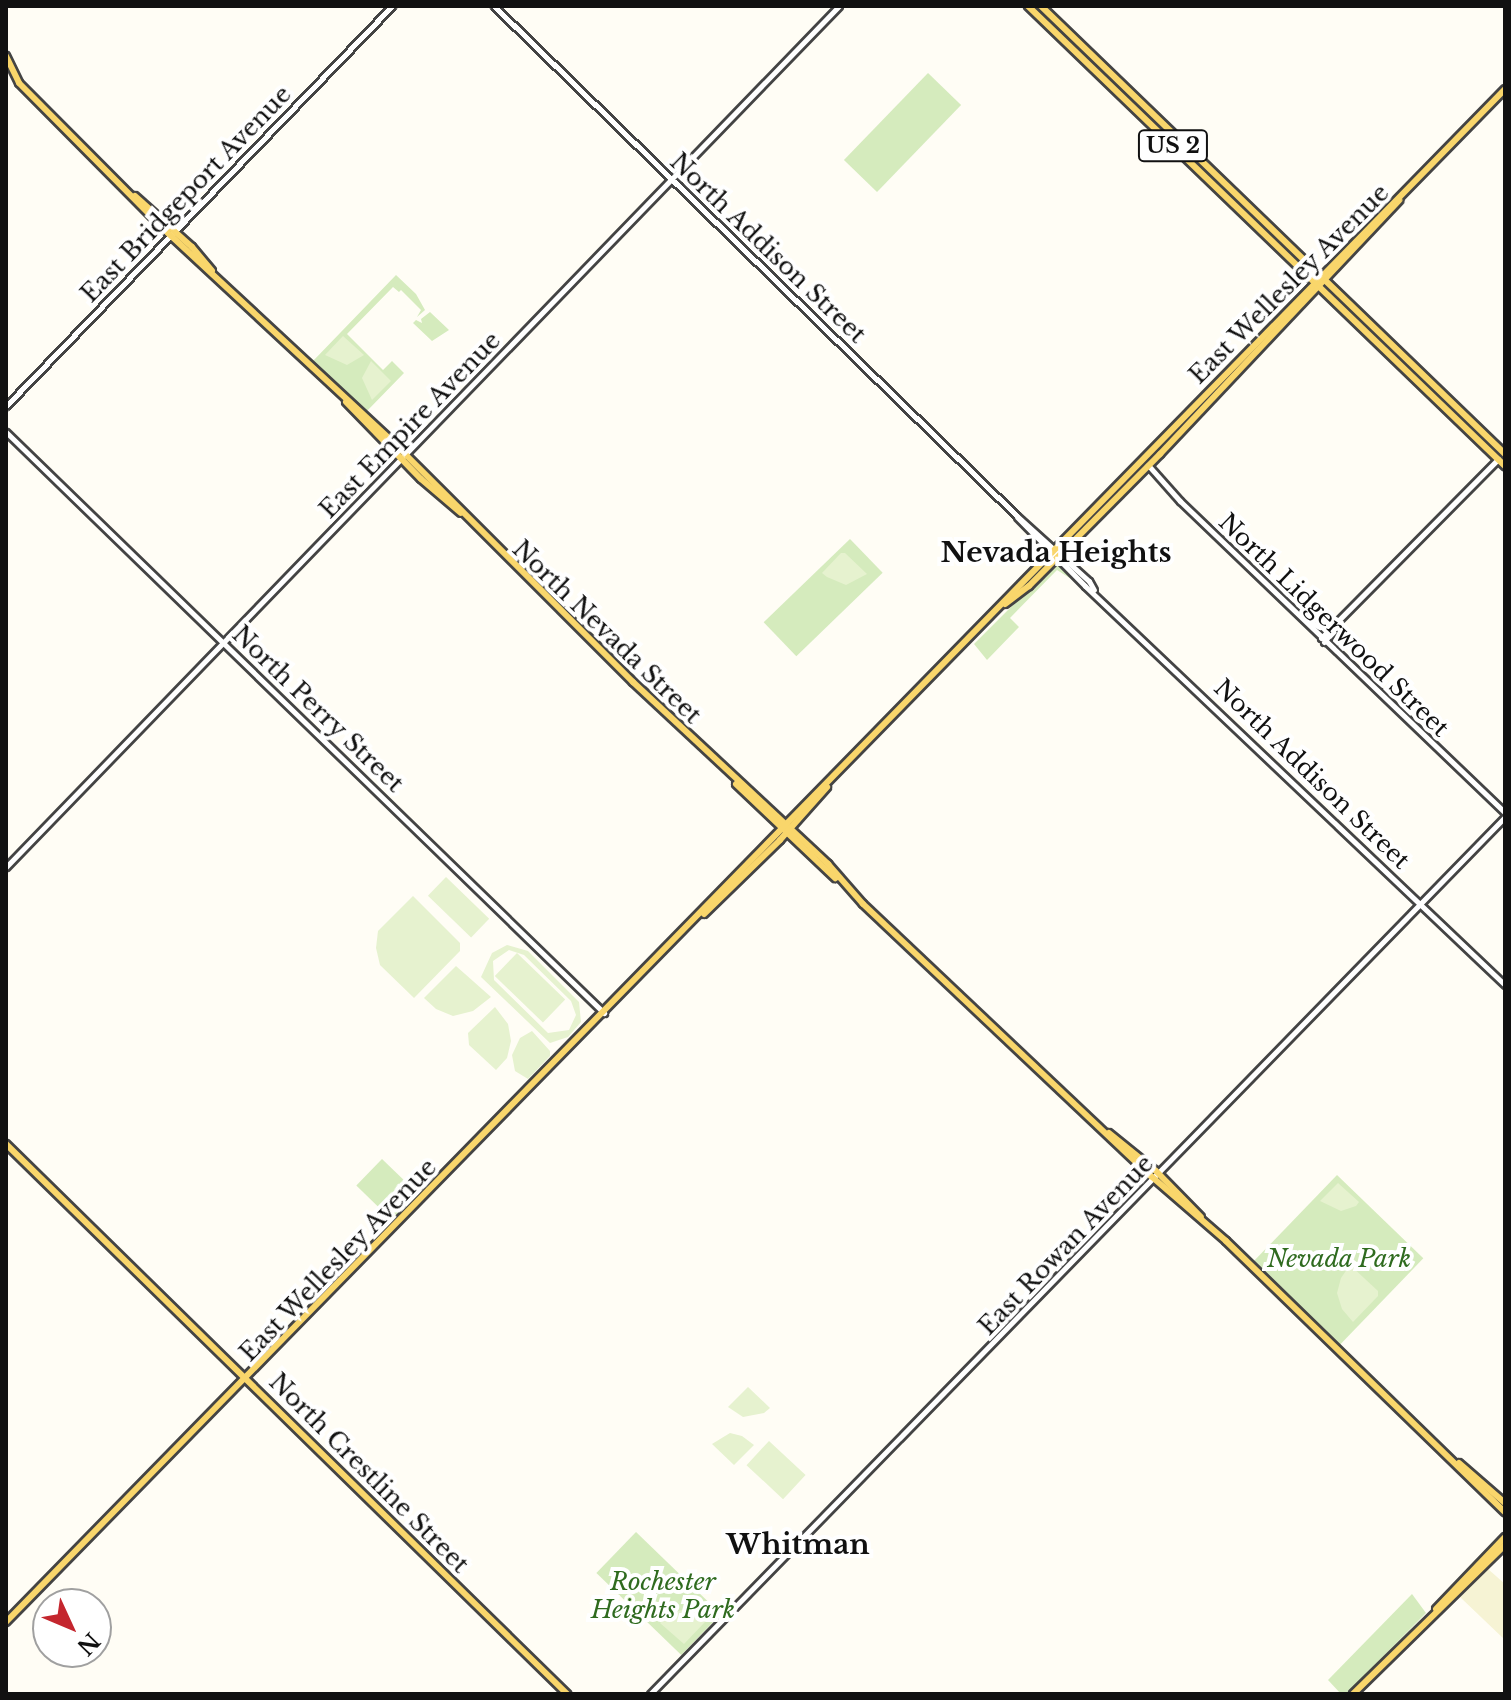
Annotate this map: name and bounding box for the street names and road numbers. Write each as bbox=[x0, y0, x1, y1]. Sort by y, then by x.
street label: East Bridgeport Avenue bbox=[75, 79, 297, 309]
road number: US 2 bbox=[1137, 128, 1209, 164]
street label: North Addison Street bbox=[664, 147, 872, 349]
street label: East Wellesley Avenue bbox=[1182, 177, 1396, 391]
street label: East Empire Avenue bbox=[313, 326, 507, 524]
street label: North Lidgerwood Street bbox=[1213, 507, 1455, 743]
street label: North Nevada Street bbox=[507, 534, 707, 730]
street label: North Perry Street bbox=[226, 620, 410, 798]
street label: North Addison Street bbox=[1208, 673, 1416, 875]
street label: East Rowan Avenue bbox=[972, 1149, 1160, 1341]
street label: East Wellesley Avenue bbox=[233, 1152, 443, 1368]
street label: North Crestline Street bbox=[263, 1367, 475, 1579]

